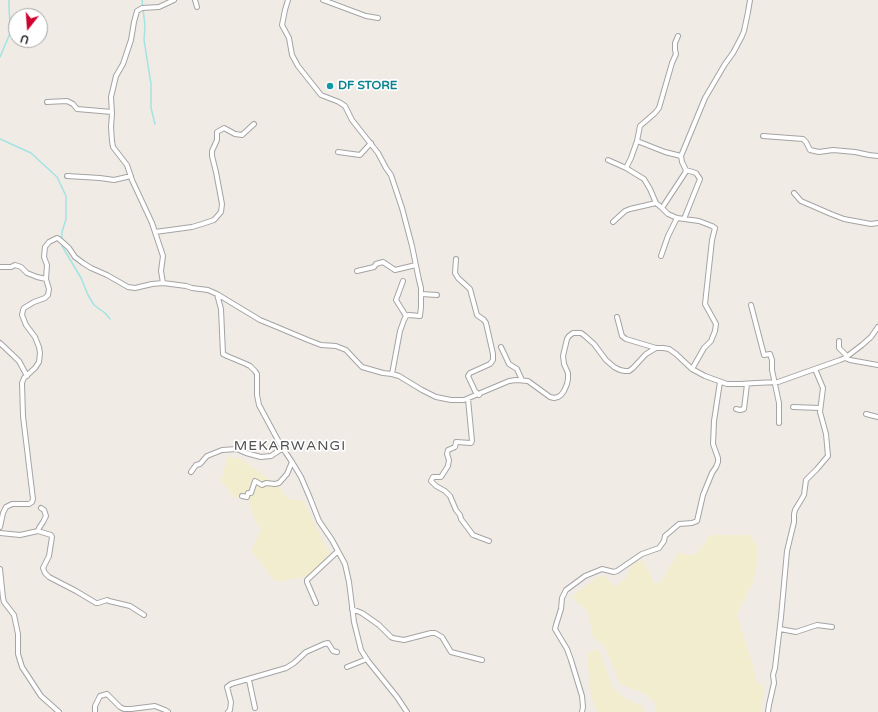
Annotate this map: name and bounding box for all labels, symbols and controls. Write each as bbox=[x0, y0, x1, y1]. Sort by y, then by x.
north arrow bbox=[8, 8, 48, 48]
text: U bbox=[19, 32, 31, 46]
place label: DF STORE bbox=[338, 79, 397, 93]
marker: DF STORE bbox=[325, 81, 335, 91]
district label: MEKARWANGI bbox=[234, 438, 346, 454]

